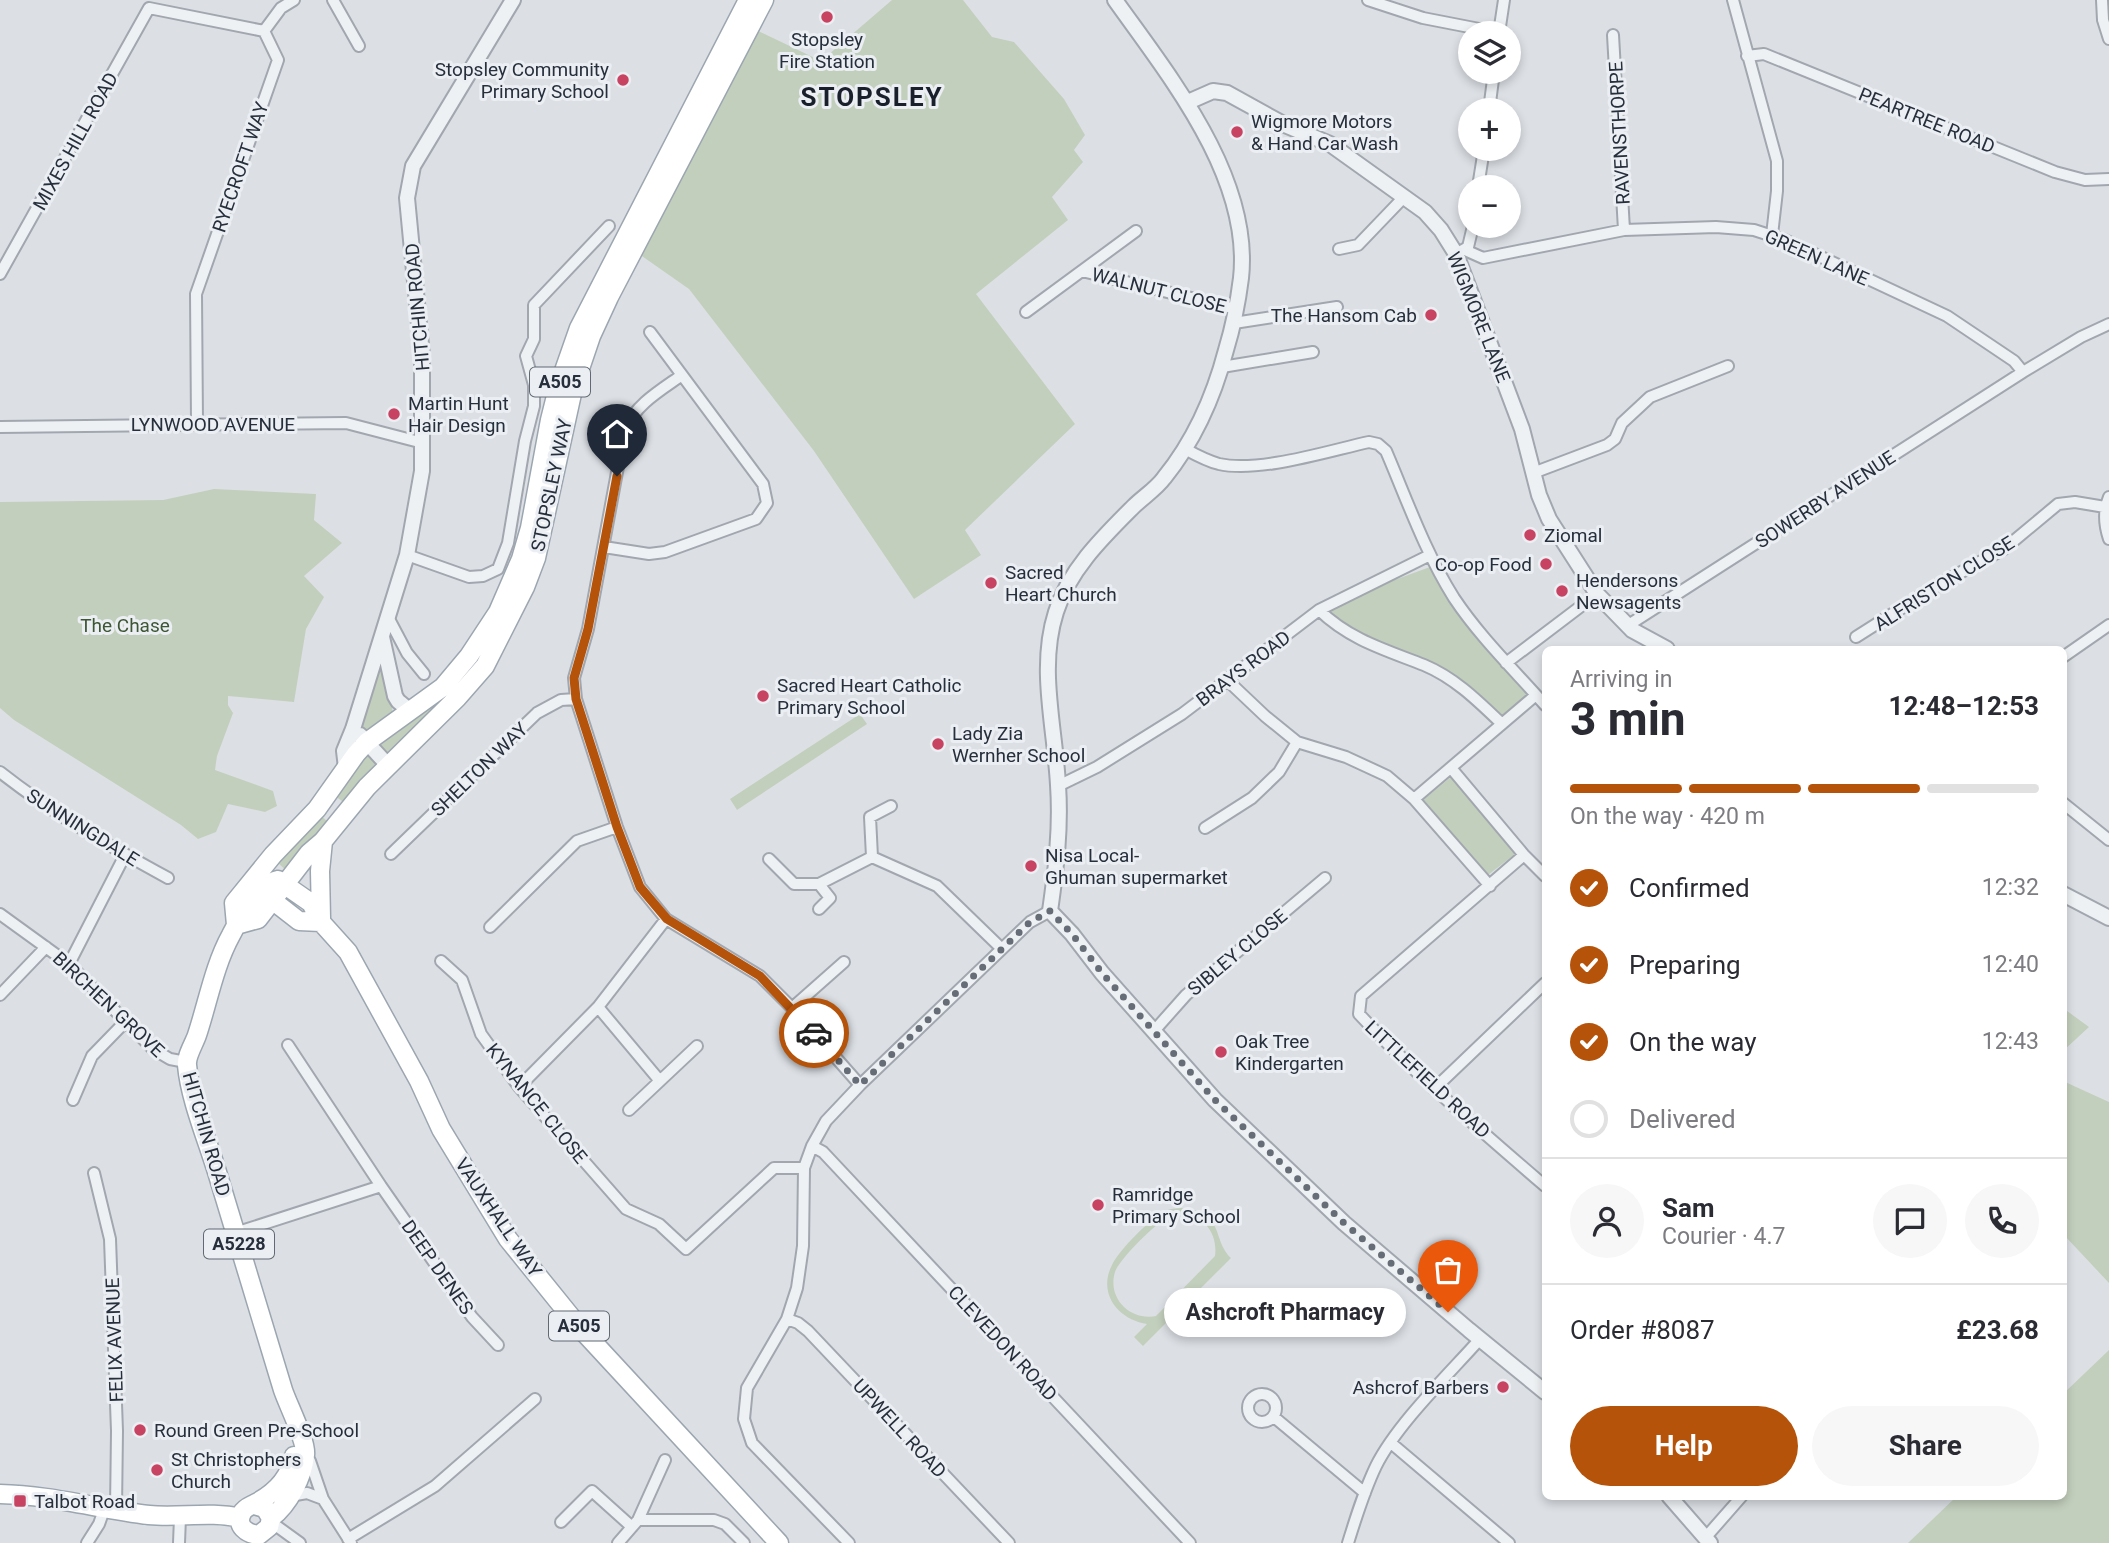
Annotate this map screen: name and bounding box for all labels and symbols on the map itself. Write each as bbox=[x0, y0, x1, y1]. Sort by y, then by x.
marker: Stopsley Fire Station bbox=[819, 9, 835, 25]
place label: Stopsley Fire Station bbox=[779, 28, 875, 73]
place label: Stopsley Community Primary School bbox=[435, 58, 609, 103]
street label: RAVENSTHORPE bbox=[1604, 61, 1635, 205]
street label: MIXES HILL ROAD bbox=[28, 68, 123, 214]
marker: Stopsley Community Primary School bbox=[615, 72, 631, 88]
district label: STOPSLEY bbox=[800, 82, 944, 112]
street label: PEARTREE ROAD bbox=[1855, 83, 1998, 158]
street label: RYECROFT WAY bbox=[207, 98, 274, 235]
place label: Wigmore Motors & Hand Car Wash bbox=[1251, 110, 1398, 155]
marker: Wigmore Motors & Hand Car Wash bbox=[1229, 124, 1245, 140]
street label: GREEN LANE bbox=[1761, 224, 1873, 291]
street label: HITCHIN ROAD bbox=[400, 242, 435, 372]
street label: WIGMORE LANE bbox=[1442, 248, 1515, 386]
street label: WALNUT CLOSE bbox=[1089, 263, 1229, 318]
place label: The Hansom Cab bbox=[1271, 304, 1417, 327]
marker: The Hansom Cab bbox=[1423, 307, 1439, 323]
road number: A505 bbox=[530, 368, 590, 396]
place label: Martin Hunt Hair Design bbox=[408, 392, 509, 437]
pin bbox=[587, 404, 647, 476]
marker: Martin Hunt Hair Design bbox=[386, 406, 402, 422]
street label: LYNWOOD AVENUE bbox=[131, 413, 295, 436]
street label: STOPSLEY WAY bbox=[526, 416, 577, 554]
street label: SOWERBY AVENUE bbox=[1751, 445, 1900, 553]
place label: Ziomal bbox=[1544, 524, 1602, 547]
marker: Ziomal bbox=[1522, 527, 1538, 543]
street label: ALFRISTON CLOSE bbox=[1870, 531, 2019, 636]
place label: Co-op Food bbox=[1435, 553, 1532, 576]
marker: Co-op Food bbox=[1538, 556, 1554, 572]
place label: Sacred Heart Church bbox=[1005, 561, 1117, 606]
place label: Hendersons Newsagents bbox=[1576, 569, 1681, 614]
marker: Sacred Heart Church bbox=[983, 575, 999, 591]
marker: Hendersons Newsagents bbox=[1554, 583, 1570, 599]
park label: The Chase bbox=[80, 614, 170, 637]
street label: BRAYS ROAD bbox=[1192, 626, 1295, 711]
place label: Sacred Heart Catholic Primary School bbox=[777, 674, 962, 719]
marker: Sacred Heart Catholic Primary School bbox=[755, 688, 771, 704]
street label: SHELTON WAY bbox=[426, 717, 533, 821]
place label: Lady Zia Wernher School bbox=[952, 722, 1085, 767]
marker: Lady Zia Wernher School bbox=[930, 736, 946, 752]
street label: SUNNINGDALE bbox=[22, 784, 143, 871]
place label: Nisa Local- Ghuman supermarket bbox=[1045, 844, 1228, 889]
marker: Nisa Local- Ghuman supermarket bbox=[1023, 858, 1039, 874]
street label: SIBLEY CLOSE bbox=[1183, 904, 1292, 1001]
street label: BIRCHEN GROVE bbox=[48, 947, 169, 1062]
courier bbox=[779, 998, 849, 1068]
street label: LITTLEFIELD ROAD bbox=[1360, 1016, 1495, 1143]
place label: Oak Tree Kindergarten bbox=[1235, 1030, 1344, 1075]
street label: KYNANCE CLOSE bbox=[481, 1039, 592, 1168]
marker: Oak Tree Kindergarten bbox=[1213, 1044, 1229, 1060]
street label: HITCHIN ROAD bbox=[178, 1069, 235, 1199]
street label: VAUXHALL WAY bbox=[450, 1153, 547, 1282]
place label: Ramridge Primary School bbox=[1112, 1183, 1240, 1228]
marker: Ramridge Primary School bbox=[1090, 1197, 1106, 1213]
street label: DEEP DENES bbox=[397, 1216, 478, 1319]
road number: A5228 bbox=[204, 1230, 274, 1259]
pin bbox=[1418, 1240, 1478, 1312]
street label: FELIX AVENUE bbox=[101, 1277, 128, 1403]
street label: CLEVEDON ROAD bbox=[943, 1281, 1062, 1406]
callout: Ashcroft Pharmacy bbox=[1164, 1288, 1406, 1336]
road number: A505 bbox=[549, 1311, 609, 1340]
street label: UPWELL ROAD bbox=[848, 1374, 951, 1482]
place label: Ashcrof Barbers bbox=[1352, 1376, 1489, 1399]
marker: Ashcrof Barbers bbox=[1495, 1379, 1511, 1395]
place label: Round Green Pre-School bbox=[154, 1419, 359, 1442]
marker: Round Green Pre-School bbox=[132, 1422, 148, 1438]
place label: St Christophers Church bbox=[171, 1448, 301, 1493]
marker: St Christophers Church bbox=[149, 1462, 165, 1478]
place label: Talbot Road bbox=[34, 1490, 135, 1513]
marker: Talbot Road bbox=[12, 1493, 28, 1509]

